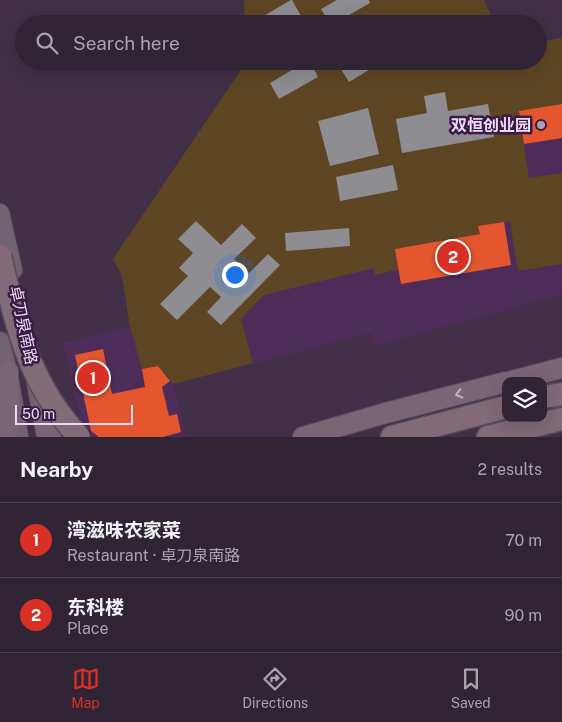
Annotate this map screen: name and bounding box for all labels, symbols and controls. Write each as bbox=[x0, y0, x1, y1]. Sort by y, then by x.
search box bbox=[15, 15, 547, 70]
icon: search bbox=[33, 29, 61, 57]
text: Search here bbox=[73, 32, 180, 54]
place label: 双恒创业园 bbox=[451, 116, 531, 135]
marker: 双恒创业园 bbox=[535, 119, 547, 131]
pin: 2 bbox=[437, 238, 469, 276]
your location bbox=[222, 262, 248, 288]
street label: 卓刀泉南路 bbox=[6, 284, 41, 366]
pin: 1 bbox=[77, 359, 109, 397]
map controls bbox=[502, 377, 547, 422]
button: layers bbox=[502, 377, 547, 422]
one-way arrow bbox=[455, 389, 463, 399]
scale bar bbox=[15, 402, 132, 425]
text: 50 m bbox=[22, 406, 55, 422]
text: Nearby bbox=[20, 457, 93, 482]
text: 2 results bbox=[477, 460, 542, 479]
text: 湾滋味农家菜 bbox=[67, 519, 181, 541]
text: 1 bbox=[33, 531, 39, 550]
text: 70 m bbox=[505, 531, 542, 550]
text: Restaurant · 卓刀泉南路 bbox=[67, 546, 240, 565]
text: 东科楼 bbox=[67, 596, 124, 618]
text: 2 bbox=[31, 606, 41, 625]
text: 90 m bbox=[505, 606, 542, 625]
text: Place bbox=[67, 619, 109, 638]
tab: Map bbox=[71, 665, 100, 711]
tab: Directions bbox=[242, 665, 308, 711]
tab: Saved bbox=[451, 665, 491, 711]

